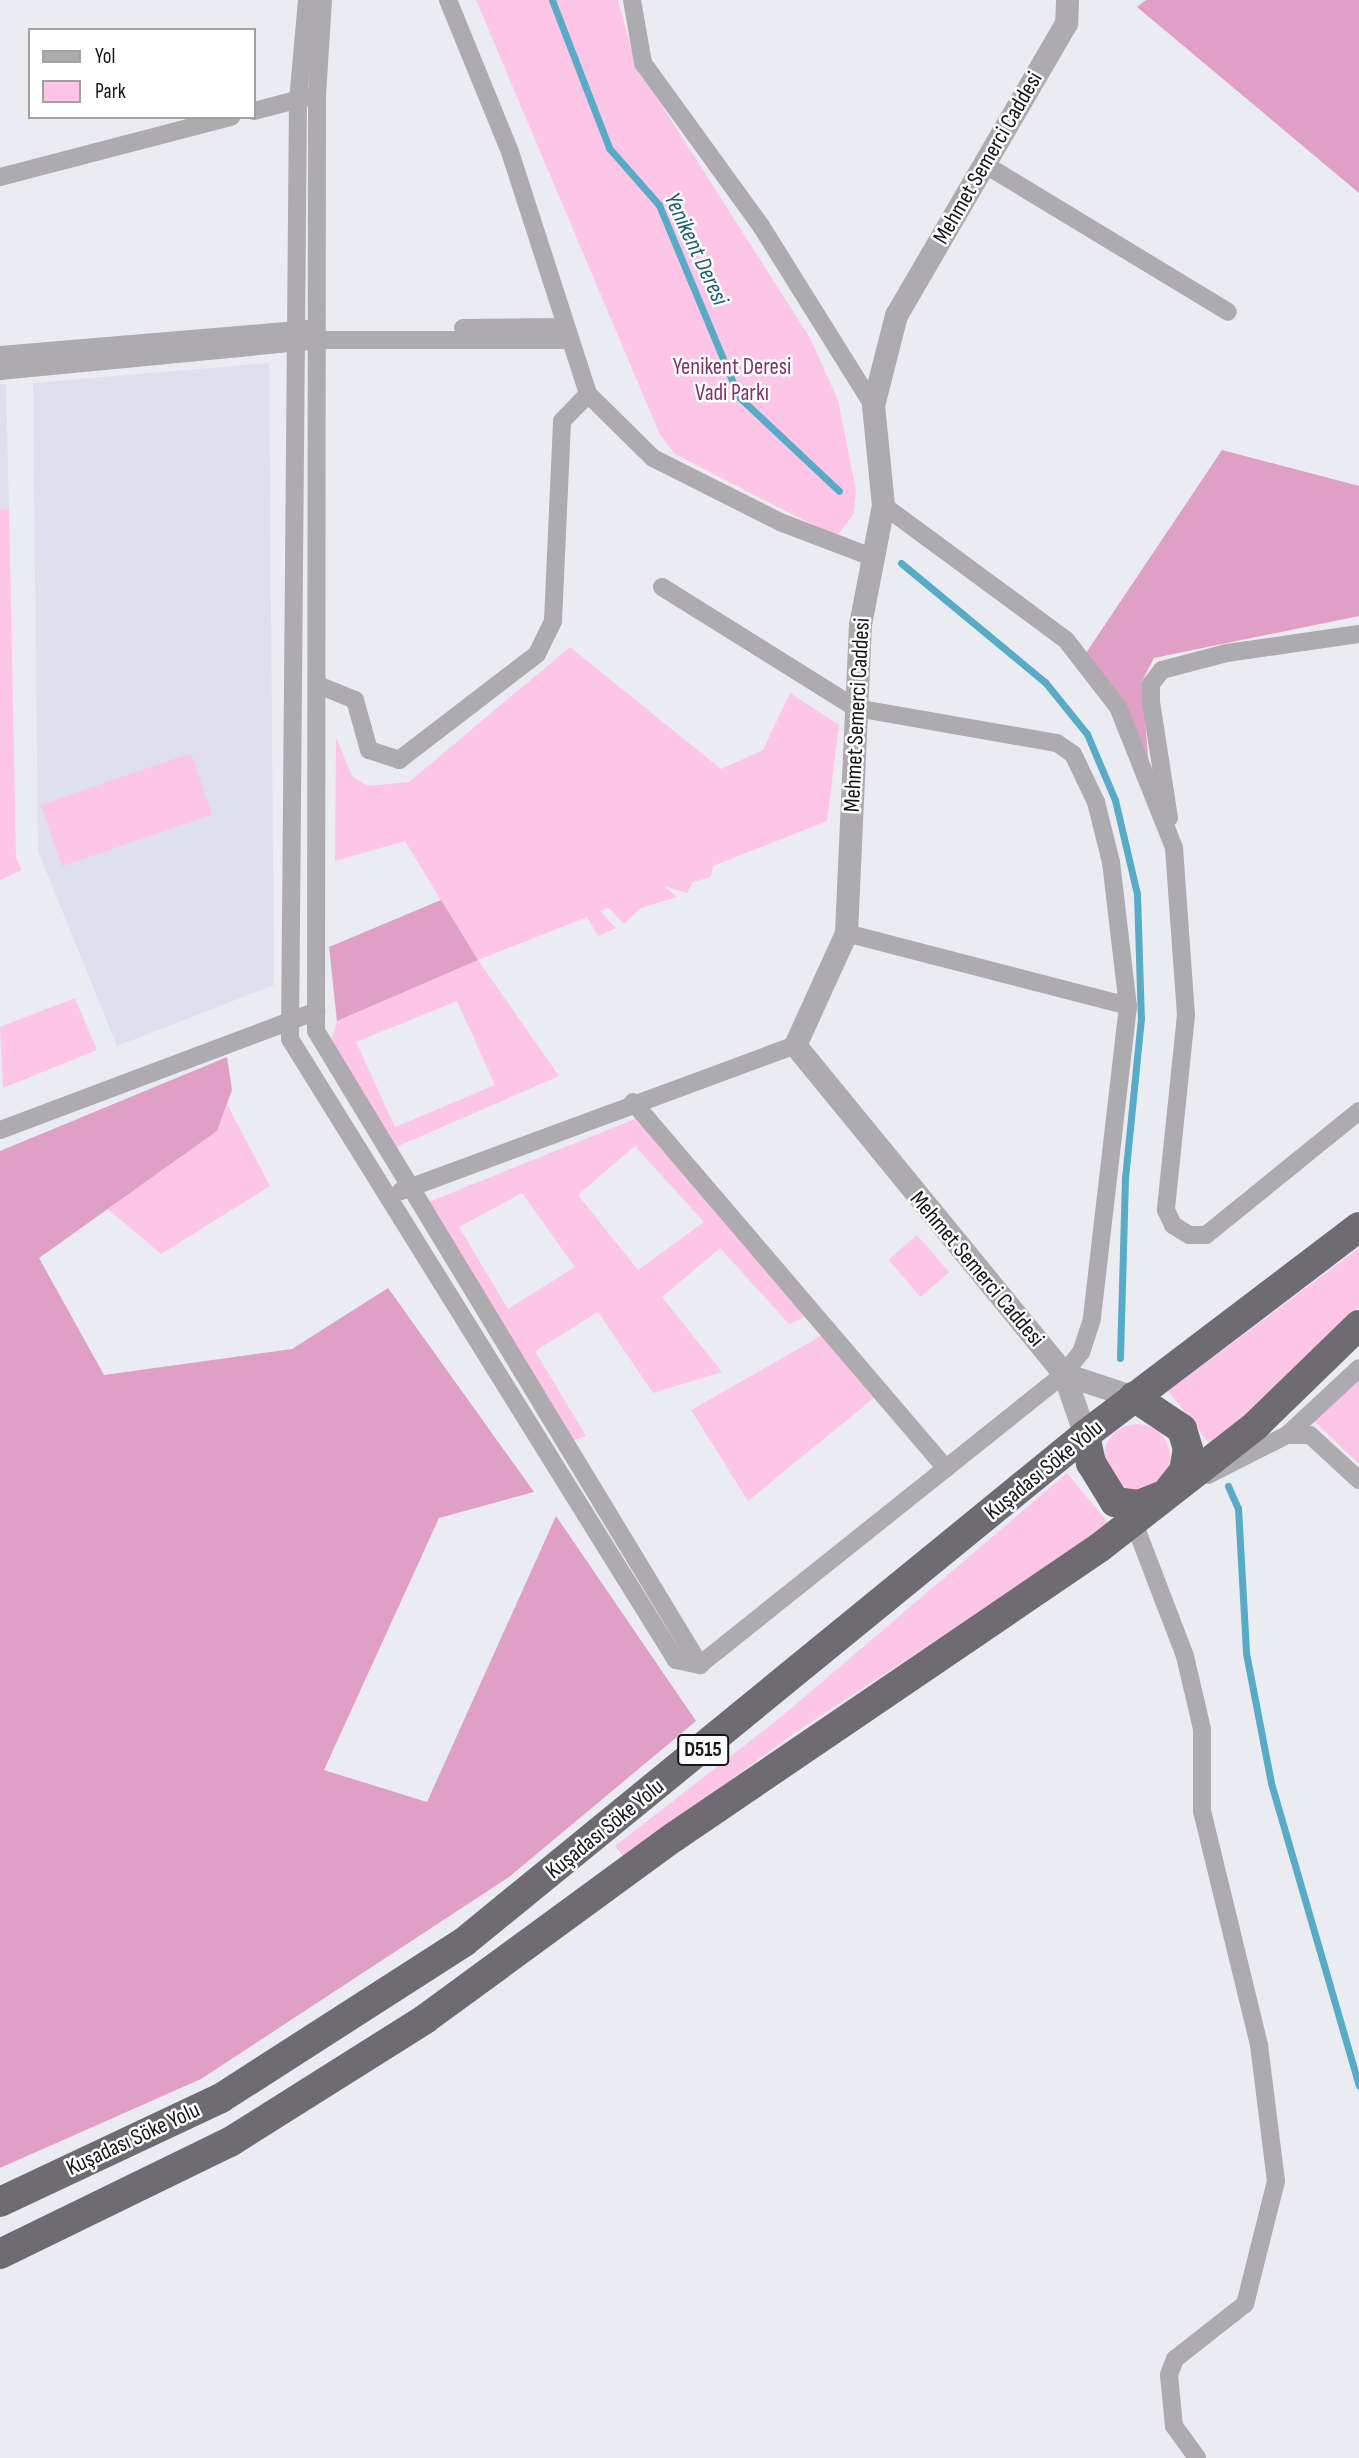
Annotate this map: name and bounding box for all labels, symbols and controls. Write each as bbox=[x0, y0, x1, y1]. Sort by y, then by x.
legend bbox=[28, 28, 256, 119]
text: Yol bbox=[95, 44, 115, 69]
street label: Mehmet Semerci Caddesi bbox=[927, 67, 1049, 249]
text: Park bbox=[95, 79, 126, 104]
water label: Yenikent Deresi bbox=[657, 188, 735, 310]
park label: Yenikent Deresi Vadi Parkı bbox=[673, 353, 791, 407]
street label: Mehmet Semerci Caddesi bbox=[838, 617, 876, 813]
street label: Mehmet Semerci Caddesi bbox=[904, 1186, 1050, 1352]
street label: Kuşadası Söke Yolu bbox=[979, 1414, 1109, 1526]
road number: D515 bbox=[677, 1732, 729, 1768]
street label: Kuşadası Söke Yolu bbox=[540, 1773, 670, 1885]
street label: Kuşadası Söke Yolu bbox=[62, 2096, 204, 2182]

